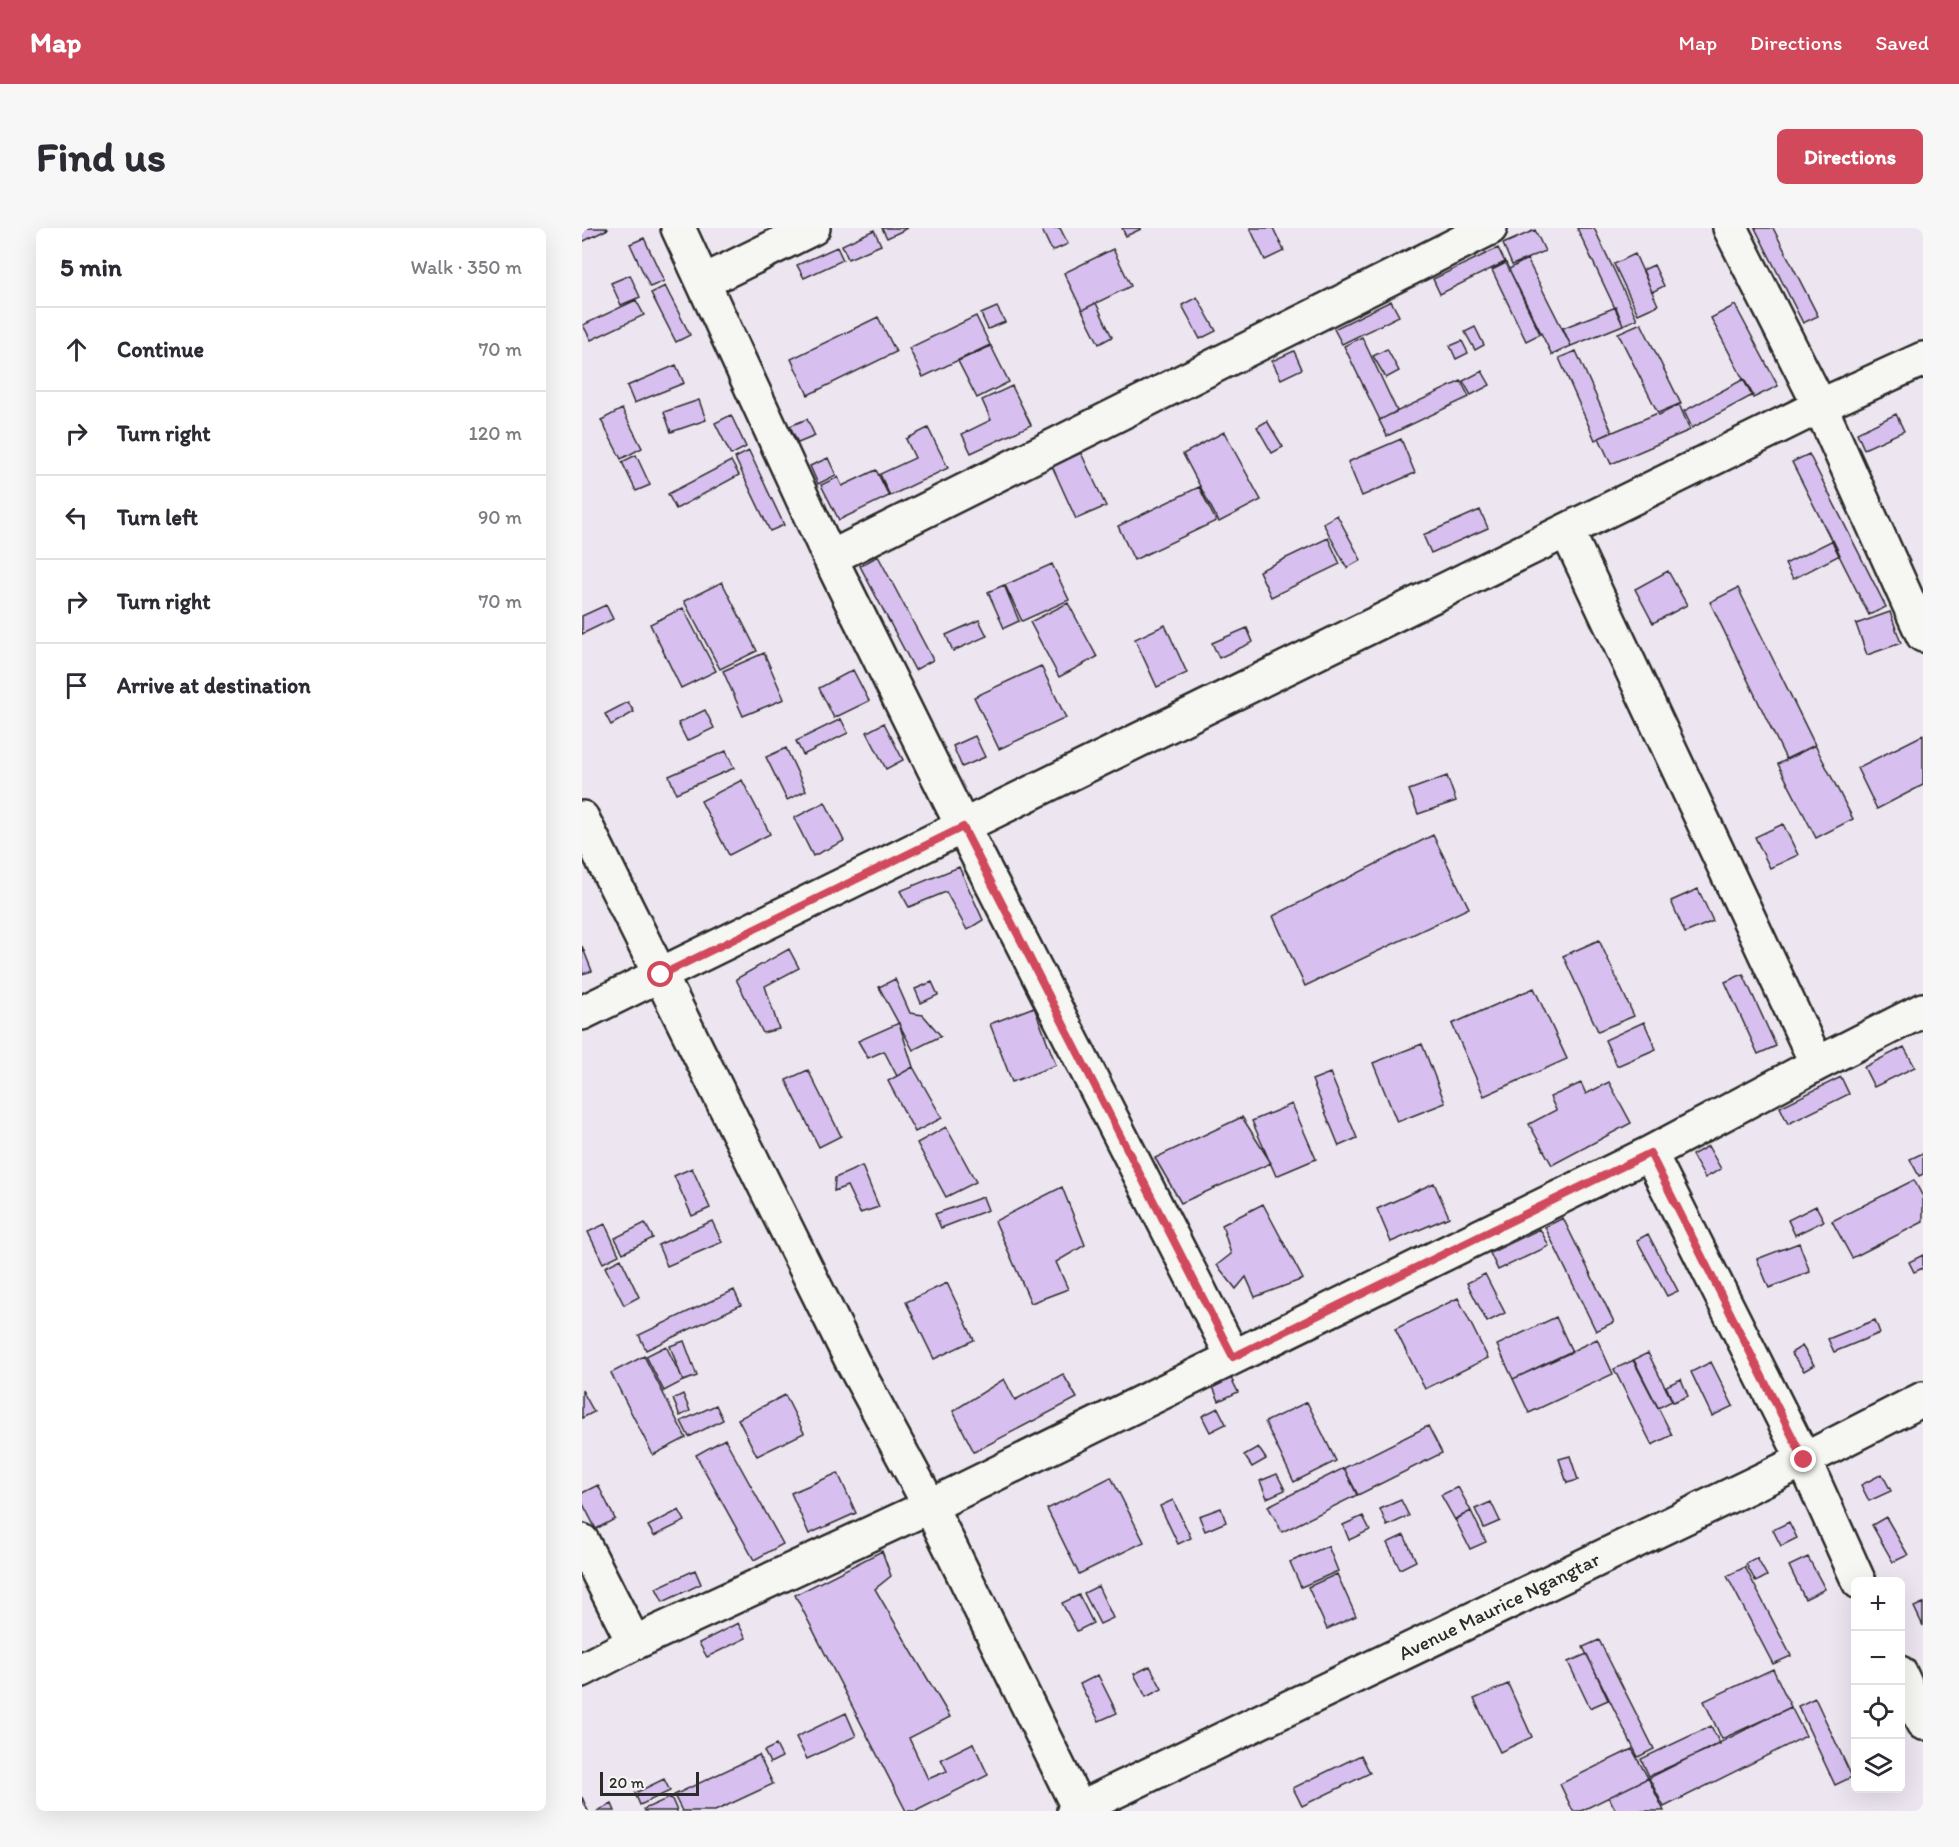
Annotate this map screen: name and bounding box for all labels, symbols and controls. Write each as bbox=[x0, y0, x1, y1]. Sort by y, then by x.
text: Map bbox=[30, 25, 81, 59]
text: Map bbox=[1679, 30, 1717, 55]
text: Directions bbox=[1750, 30, 1842, 55]
text: Saved bbox=[1875, 30, 1929, 55]
button: Directions bbox=[1777, 129, 1923, 184]
text: Find us bbox=[36, 131, 166, 182]
text: 5 min bbox=[60, 251, 122, 283]
text: Walk · 350 m bbox=[411, 255, 522, 279]
icon: ahead bbox=[60, 333, 93, 366]
text: Continue bbox=[117, 336, 204, 363]
text: 70 m bbox=[478, 337, 522, 361]
icon: right bbox=[60, 417, 93, 450]
text: Turn right bbox=[117, 420, 211, 447]
text: 120 m bbox=[469, 421, 522, 445]
icon: left bbox=[60, 501, 93, 534]
text: Turn left bbox=[117, 504, 198, 531]
text: 90 m bbox=[478, 505, 522, 529]
icon: right bbox=[60, 585, 93, 618]
text: Turn right bbox=[117, 588, 211, 615]
text: 70 m bbox=[478, 589, 522, 613]
icon: arrive bbox=[60, 669, 93, 702]
text: Arrive at destination bbox=[117, 672, 311, 699]
route start bbox=[647, 961, 673, 987]
route end bbox=[1790, 1446, 1816, 1472]
street label: Avenue Maurice Ngangtar bbox=[1394, 1547, 1604, 1665]
map controls bbox=[1851, 1577, 1905, 1793]
button: + bbox=[1851, 1577, 1905, 1631]
button: − bbox=[1851, 1631, 1905, 1685]
button: locate bbox=[1851, 1685, 1905, 1739]
button: layers bbox=[1851, 1739, 1905, 1793]
scale bar bbox=[600, 1769, 699, 1796]
text: 20 m bbox=[609, 1773, 644, 1792]

